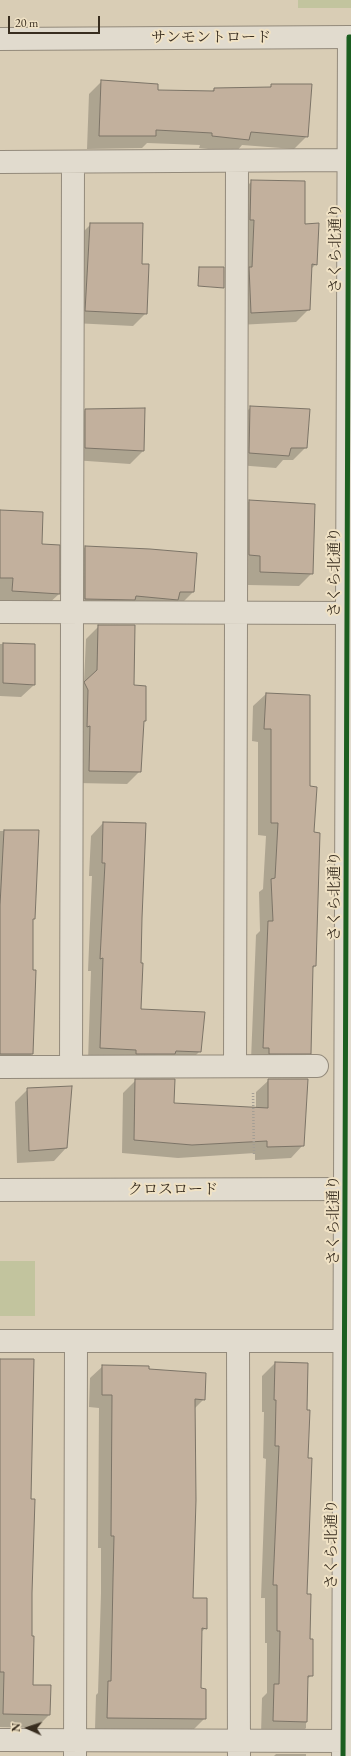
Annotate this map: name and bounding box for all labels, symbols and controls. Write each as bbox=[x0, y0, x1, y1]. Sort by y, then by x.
scale bar bbox=[10, 8, 102, 34]
text: 20 m bbox=[15, 15, 38, 31]
street label: サンモントロード bbox=[151, 29, 271, 47]
street label: さくら北通り bbox=[327, 203, 345, 293]
street label: さくら北通り bbox=[326, 527, 344, 617]
street label: さくら北通り bbox=[326, 851, 344, 941]
street label: さくら北通り bbox=[325, 1175, 343, 1265]
street label: クロスロード bbox=[128, 1181, 218, 1199]
street label: さくら北通り bbox=[323, 1499, 341, 1589]
north arrow bbox=[8, 1708, 48, 1748]
text: N bbox=[9, 1723, 23, 1732]

